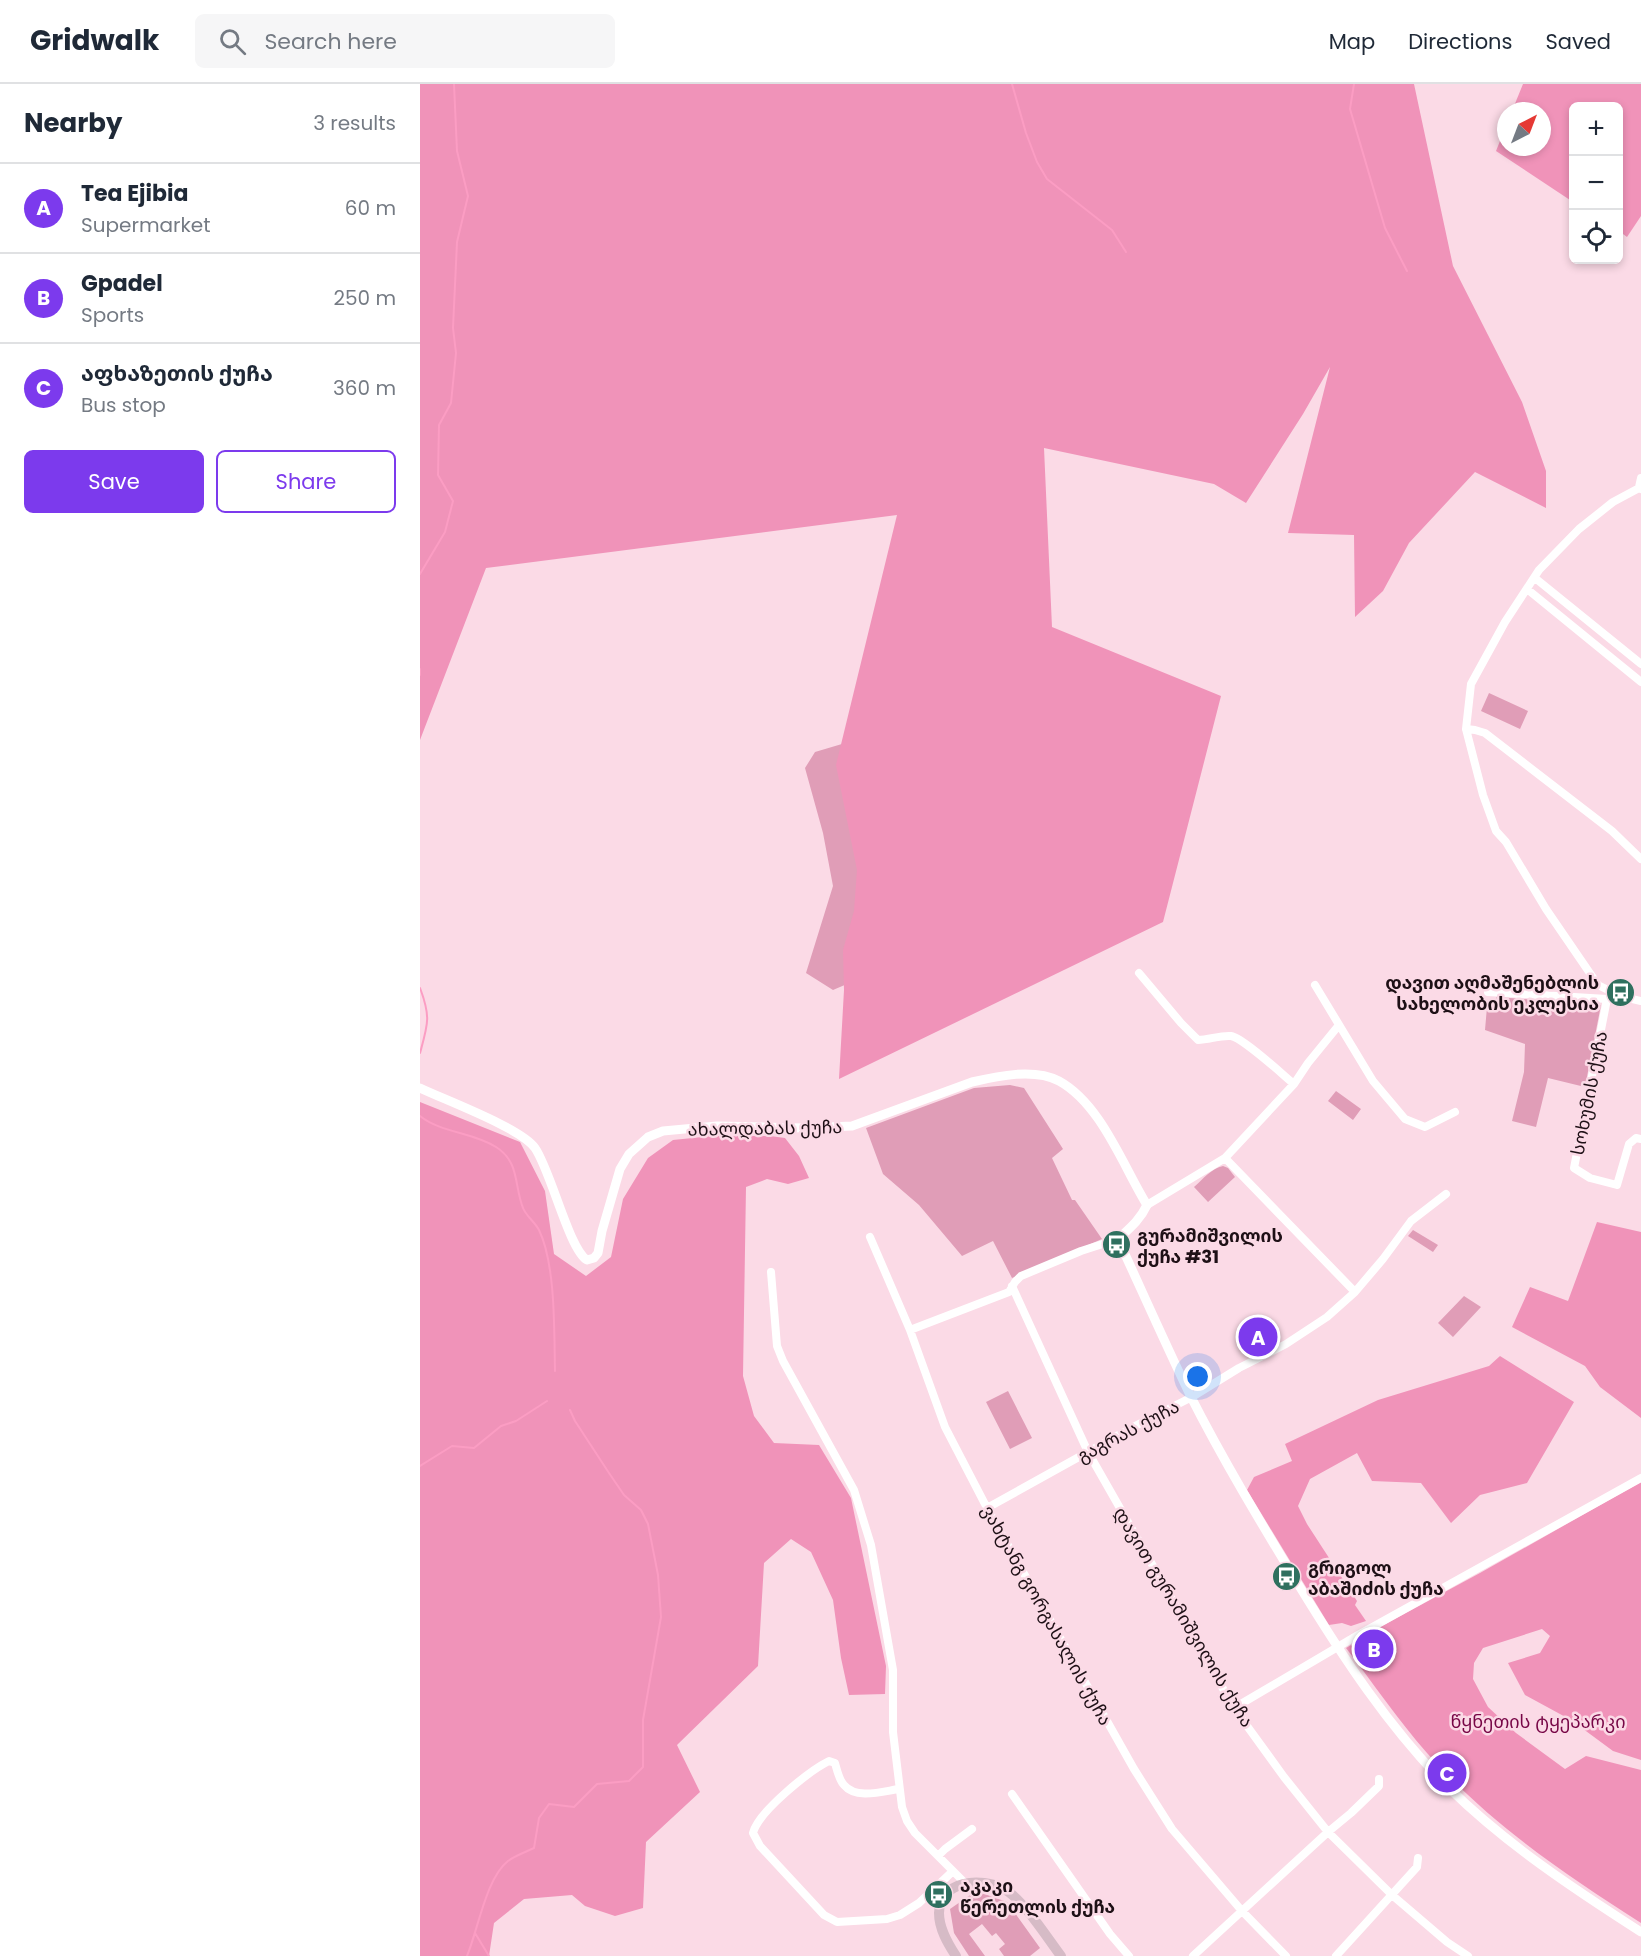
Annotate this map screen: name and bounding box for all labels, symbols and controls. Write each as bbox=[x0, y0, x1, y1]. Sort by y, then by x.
search box bbox=[195, 14, 615, 68]
text: Gridwalk bbox=[30, 21, 159, 60]
icon: search bbox=[216, 25, 249, 58]
text: Search here bbox=[264, 26, 397, 57]
text: Map bbox=[1329, 27, 1375, 56]
text: Directions bbox=[1408, 27, 1512, 56]
text: Saved bbox=[1545, 27, 1611, 56]
north arrow bbox=[1497, 102, 1551, 156]
map controls bbox=[1569, 102, 1623, 264]
button: + bbox=[1569, 102, 1623, 156]
text: Nearby bbox=[24, 105, 122, 141]
text: 3 results bbox=[313, 109, 396, 137]
button: − bbox=[1569, 156, 1623, 210]
text: Tea Ejibia bbox=[81, 178, 188, 209]
text: A bbox=[36, 194, 51, 222]
text: 60 m bbox=[345, 194, 396, 222]
button: locate bbox=[1569, 210, 1623, 264]
text: Supermarket bbox=[81, 211, 210, 239]
text: Gpadel bbox=[81, 268, 163, 299]
text: B bbox=[37, 284, 50, 312]
text: 250 m bbox=[333, 284, 396, 312]
text: Sports bbox=[81, 301, 144, 329]
text: აფხაზეთის ქუჩა bbox=[81, 358, 273, 389]
text: C bbox=[36, 374, 51, 402]
text: 360 m bbox=[333, 374, 396, 402]
text: Bus stop bbox=[81, 391, 166, 419]
button: Save bbox=[24, 450, 204, 513]
button: Share bbox=[216, 450, 396, 513]
place label: დავით აღმაშენებლის სახელობის ეკლესია bbox=[1385, 970, 1599, 1016]
bus stop icon: დავით აღმაშენებლის სახელობის ეკლესია bbox=[1604, 976, 1636, 1008]
street label: სოხუმის ქუჩა bbox=[1565, 1029, 1613, 1157]
street label: ახალდაბას ქუჩა bbox=[688, 1114, 842, 1142]
place label: გურამიშვილის ქუჩა #31 bbox=[1137, 1223, 1283, 1269]
bus stop icon: გურამიშვილის ქუჩა #31 bbox=[1100, 1229, 1132, 1261]
pin: A bbox=[1238, 1314, 1278, 1360]
your location bbox=[1183, 1362, 1212, 1391]
street label: გაგრას ქუჩა bbox=[1073, 1394, 1183, 1468]
street label: ვახტანგ გორგასალის ქუჩა bbox=[976, 1500, 1118, 1730]
street label: დავით გურამიშვილის ქუჩა bbox=[1108, 1502, 1260, 1732]
place label: გრიგოლ აბაშიძის ქუჩა bbox=[1308, 1555, 1444, 1601]
bus stop icon: გრიგოლ აბაშიძის ქუჩა bbox=[1271, 1561, 1303, 1593]
pin: B bbox=[1354, 1626, 1394, 1672]
park label: წყნეთის ტყეპარკი bbox=[1451, 1709, 1625, 1734]
pin: C bbox=[1428, 1750, 1466, 1796]
place label: აკაკი წერეთლის ქუჩა bbox=[960, 1873, 1115, 1919]
bus stop icon: აკაკი წერეთლის ქუჩა bbox=[923, 1879, 955, 1911]

